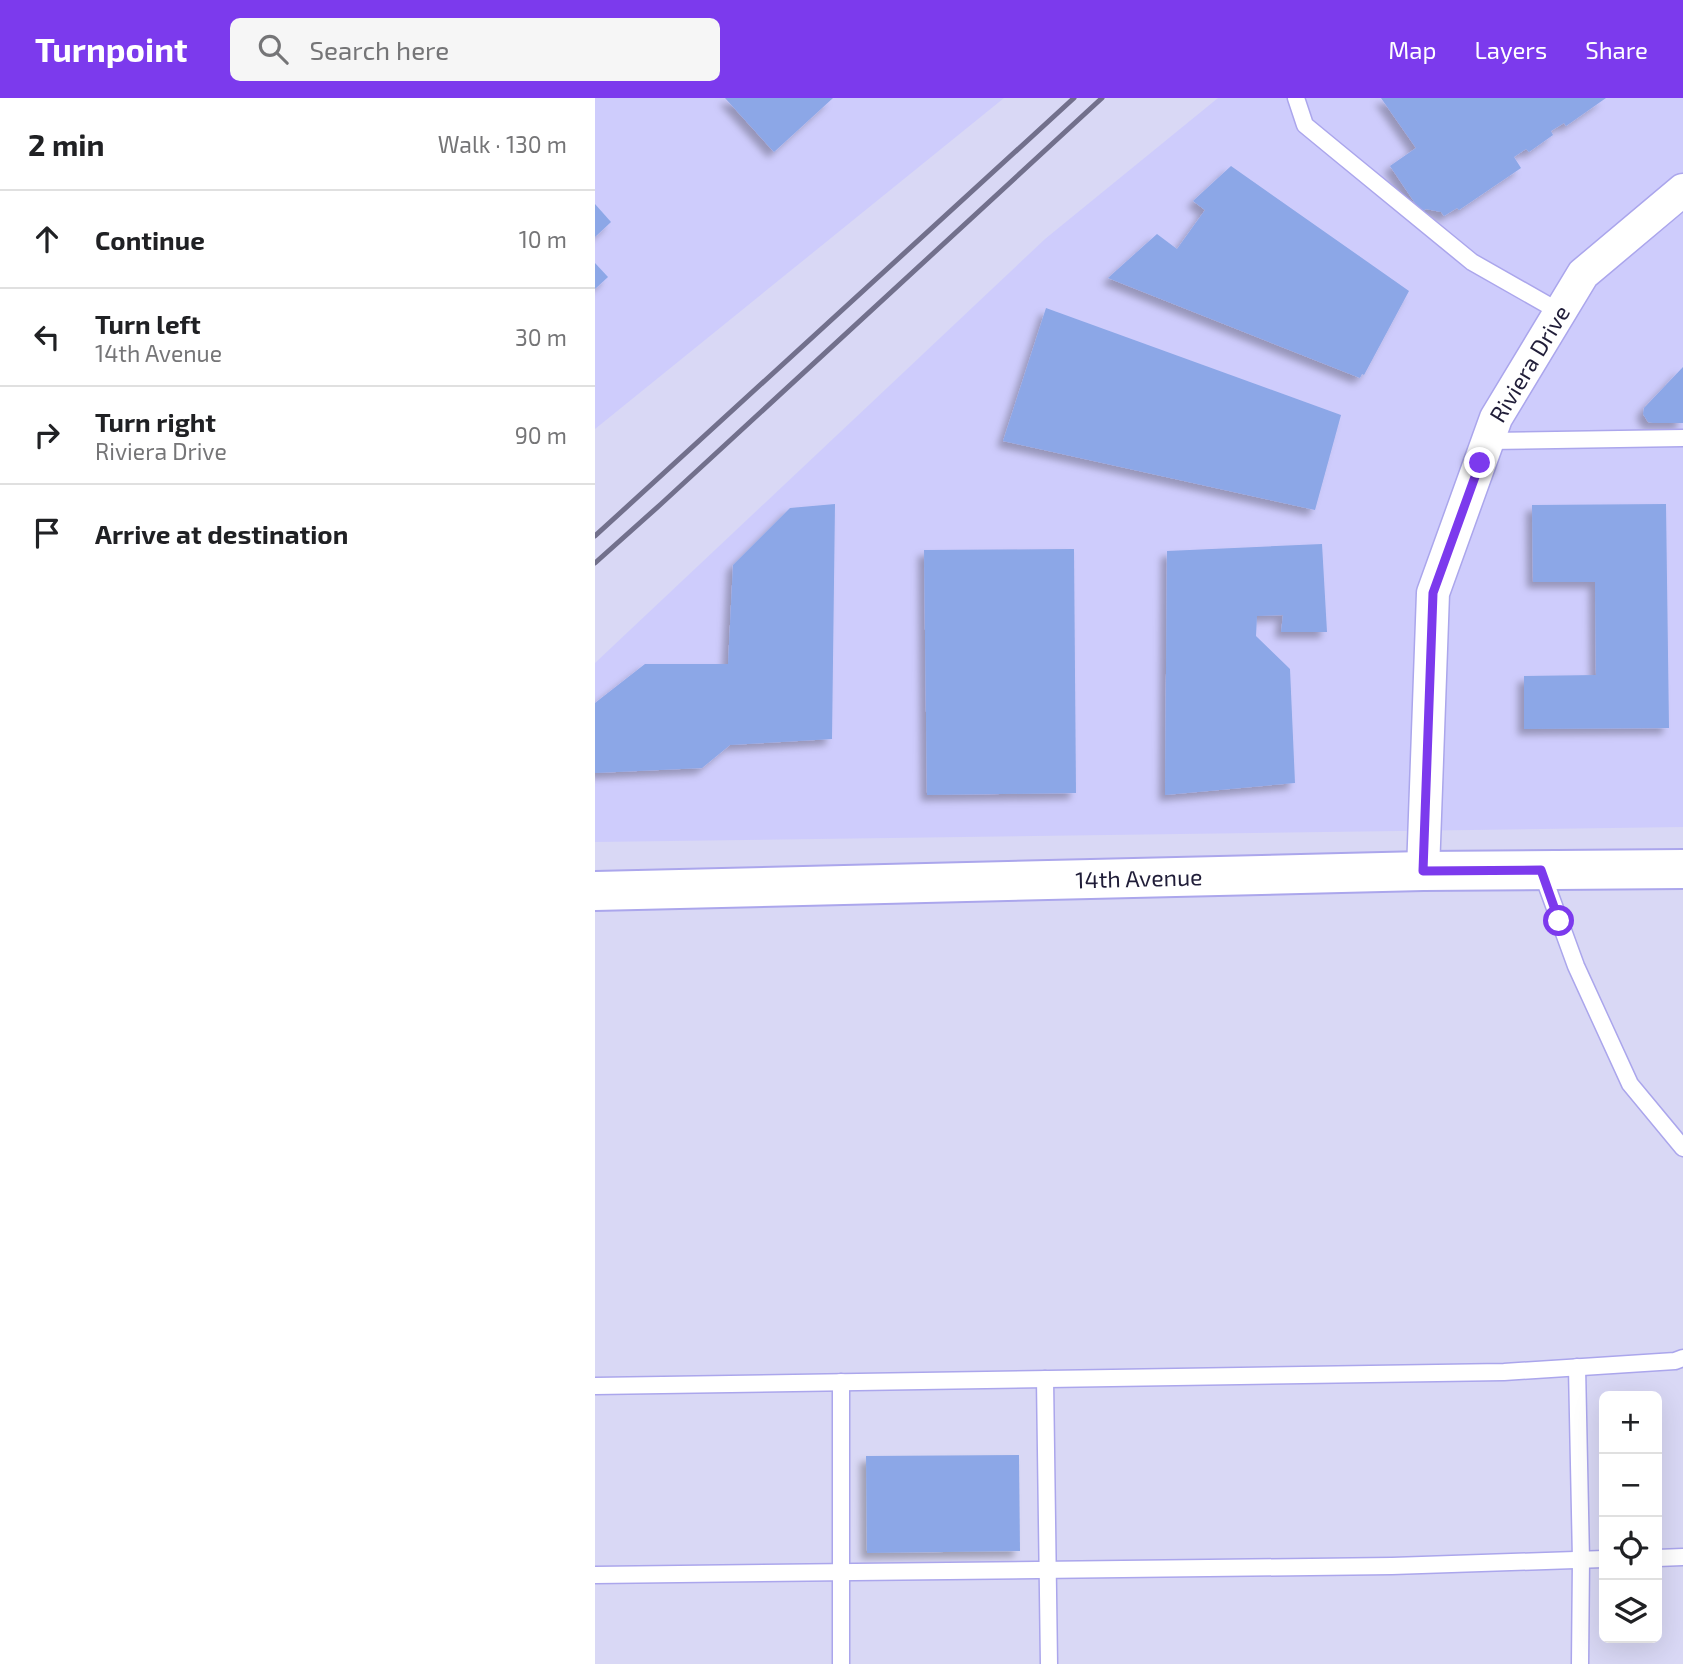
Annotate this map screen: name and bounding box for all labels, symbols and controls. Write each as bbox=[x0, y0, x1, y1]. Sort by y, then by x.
search box bbox=[230, 18, 720, 81]
text: Turnpoint bbox=[35, 29, 188, 69]
icon: search bbox=[254, 30, 292, 68]
text: Search here bbox=[310, 34, 449, 65]
text: Map bbox=[1388, 35, 1436, 64]
text: Layers bbox=[1474, 35, 1547, 64]
text: Share bbox=[1585, 35, 1648, 64]
text: 2 min bbox=[28, 126, 105, 162]
text: Walk · 130 m bbox=[438, 130, 567, 158]
icon: ahead bbox=[28, 220, 66, 258]
text: Continue bbox=[95, 224, 205, 255]
text: 10 m bbox=[519, 225, 567, 253]
street label: Riviera Drive bbox=[1483, 300, 1575, 427]
text: Turn left bbox=[95, 308, 201, 339]
icon: left bbox=[28, 318, 66, 356]
text: 30 m bbox=[515, 323, 567, 351]
text: 14th Avenue bbox=[95, 339, 222, 367]
text: Turn right bbox=[95, 406, 216, 437]
icon: right bbox=[28, 416, 66, 454]
text: 90 m bbox=[515, 421, 567, 449]
text: Riviera Drive bbox=[95, 437, 227, 465]
route end bbox=[1464, 447, 1495, 478]
icon: arrive bbox=[28, 514, 66, 552]
text: Arrive at destination bbox=[95, 518, 348, 549]
street label: 14th Avenue bbox=[1075, 862, 1203, 893]
route start bbox=[1543, 905, 1574, 936]
map controls bbox=[1599, 1391, 1662, 1643]
button: + bbox=[1599, 1391, 1662, 1454]
button: − bbox=[1599, 1454, 1662, 1517]
button: locate bbox=[1599, 1517, 1662, 1580]
button: layers bbox=[1599, 1580, 1662, 1643]

